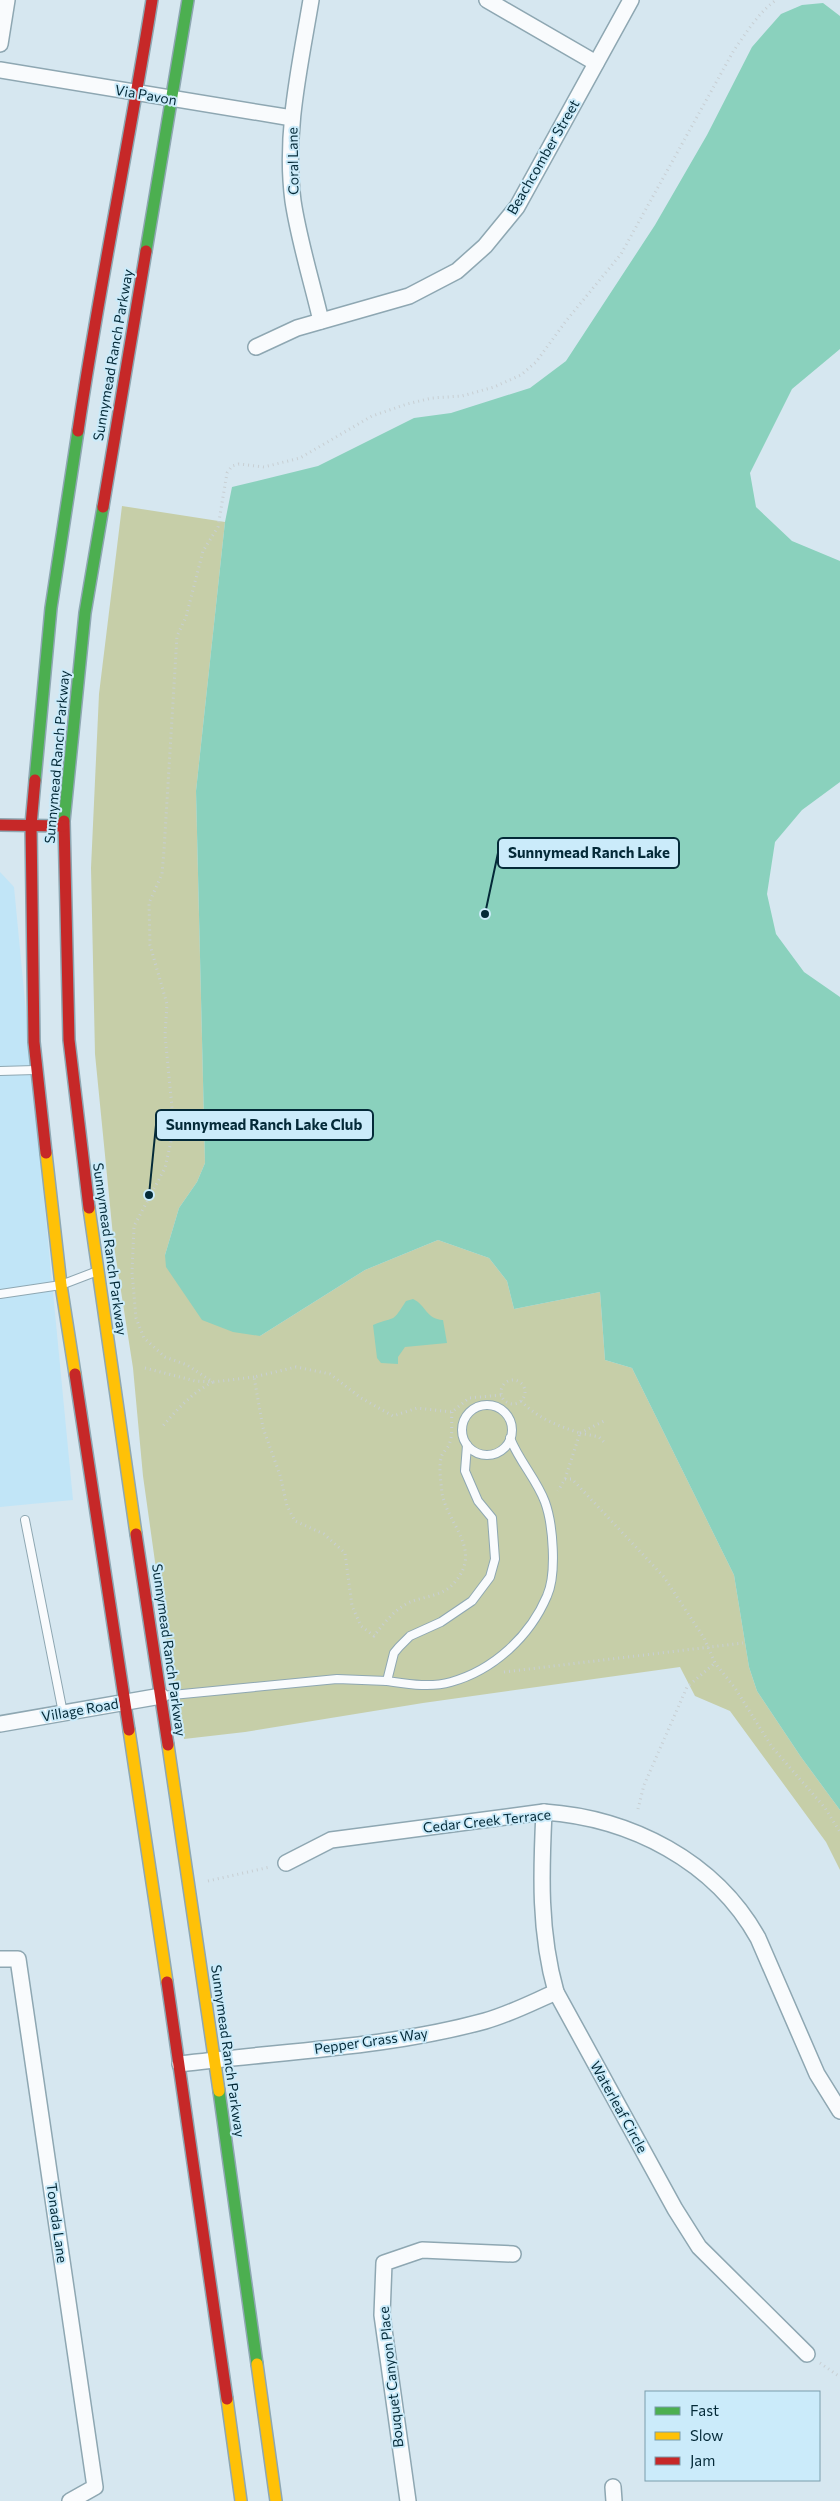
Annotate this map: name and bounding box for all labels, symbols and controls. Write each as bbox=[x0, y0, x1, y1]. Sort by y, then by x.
street label: Via Pavon bbox=[114, 81, 178, 108]
street label: Beachcomber Street bbox=[503, 96, 582, 217]
street label: Coral Lane bbox=[283, 127, 302, 195]
street label: Sunnymead Ranch Parkway bbox=[89, 268, 136, 442]
street label: Sunnymead Ranch Parkway bbox=[40, 670, 73, 844]
callout: Sunnymead Ranch Lake bbox=[498, 838, 679, 868]
text: Sunnymead Ranch Lake bbox=[508, 843, 670, 861]
callout: Sunnymead Ranch Lake Club bbox=[156, 1110, 373, 1140]
text: Sunnymead Ranch Lake Club bbox=[166, 1115, 362, 1133]
street label: Sunnymead Ranch Parkway bbox=[90, 1162, 131, 1336]
street label: Sunnymead Ranch Parkway bbox=[149, 1563, 190, 1737]
street label: Village Road bbox=[40, 1694, 120, 1725]
street label: Cedar Creek Terrace bbox=[422, 1805, 552, 1836]
street label: Sunnymead Ranch Parkway bbox=[208, 1964, 249, 2138]
street label: Pepper Grass Way bbox=[313, 2024, 429, 2057]
street label: Waterleaf Circle bbox=[587, 2058, 652, 2156]
street label: Tonada Lane bbox=[43, 2182, 72, 2264]
street label: Bouquet Canyon Place bbox=[375, 2306, 406, 2448]
legend bbox=[645, 2391, 820, 2481]
text: Fast bbox=[690, 2401, 719, 2419]
text: Slow bbox=[690, 2426, 723, 2444]
text: Jam bbox=[690, 2451, 715, 2469]

